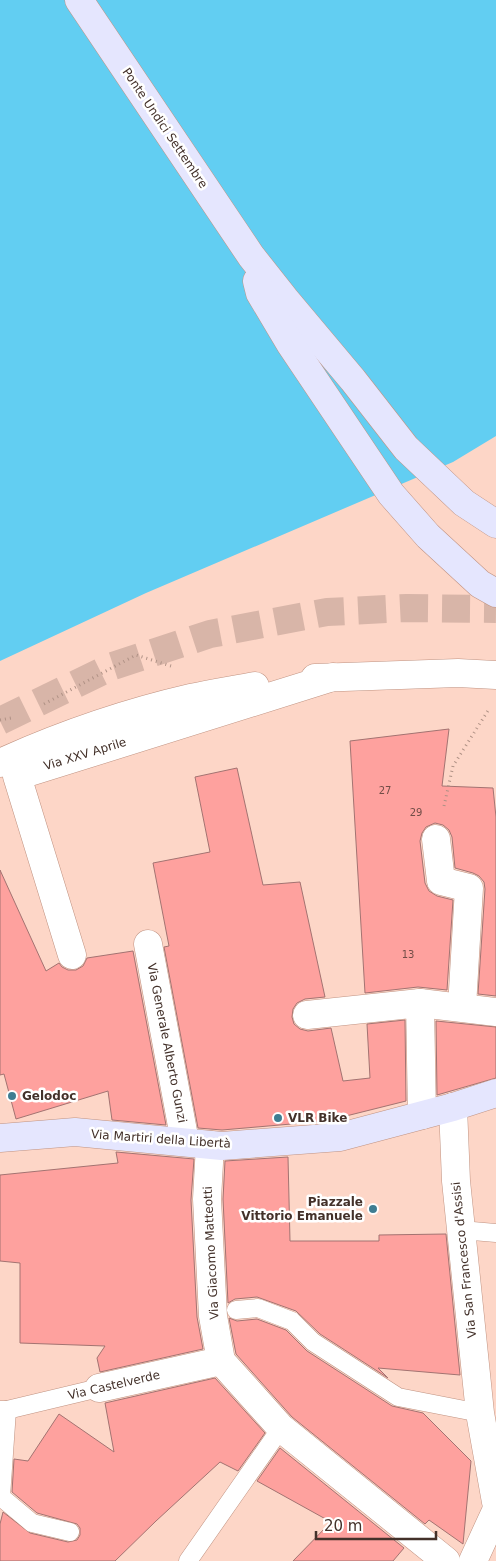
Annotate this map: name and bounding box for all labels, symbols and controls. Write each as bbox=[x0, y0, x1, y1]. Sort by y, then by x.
street label: Ponte Undici Settembre bbox=[120, 65, 210, 191]
street label: Via XXV Aprile bbox=[42, 735, 128, 773]
house number: 27 bbox=[379, 785, 391, 796]
house number: 29 bbox=[410, 807, 422, 818]
house number: 13 bbox=[402, 949, 414, 960]
street label: Via Generale Alberto Gunzi bbox=[145, 962, 189, 1124]
place label: Gelodoc bbox=[22, 1089, 76, 1103]
marker: Gelodoc bbox=[6, 1090, 18, 1102]
place label: VLR Bike bbox=[288, 1111, 347, 1125]
marker: VLR Bike bbox=[272, 1112, 284, 1124]
street label: Via Martiri della Libertà bbox=[91, 1127, 231, 1151]
street label: Via San Francesco d'Assisi bbox=[449, 1181, 479, 1339]
street label: Via Giacomo Matteotti bbox=[201, 1186, 221, 1320]
place label: Piazzale Vittorio Emanuele bbox=[241, 1195, 363, 1223]
marker: Piazzale Vittorio Emanuele bbox=[367, 1203, 379, 1215]
street label: Via Castelverde bbox=[67, 1368, 161, 1402]
scale bar bbox=[316, 1508, 436, 1540]
text: 20 m bbox=[324, 1517, 362, 1535]

